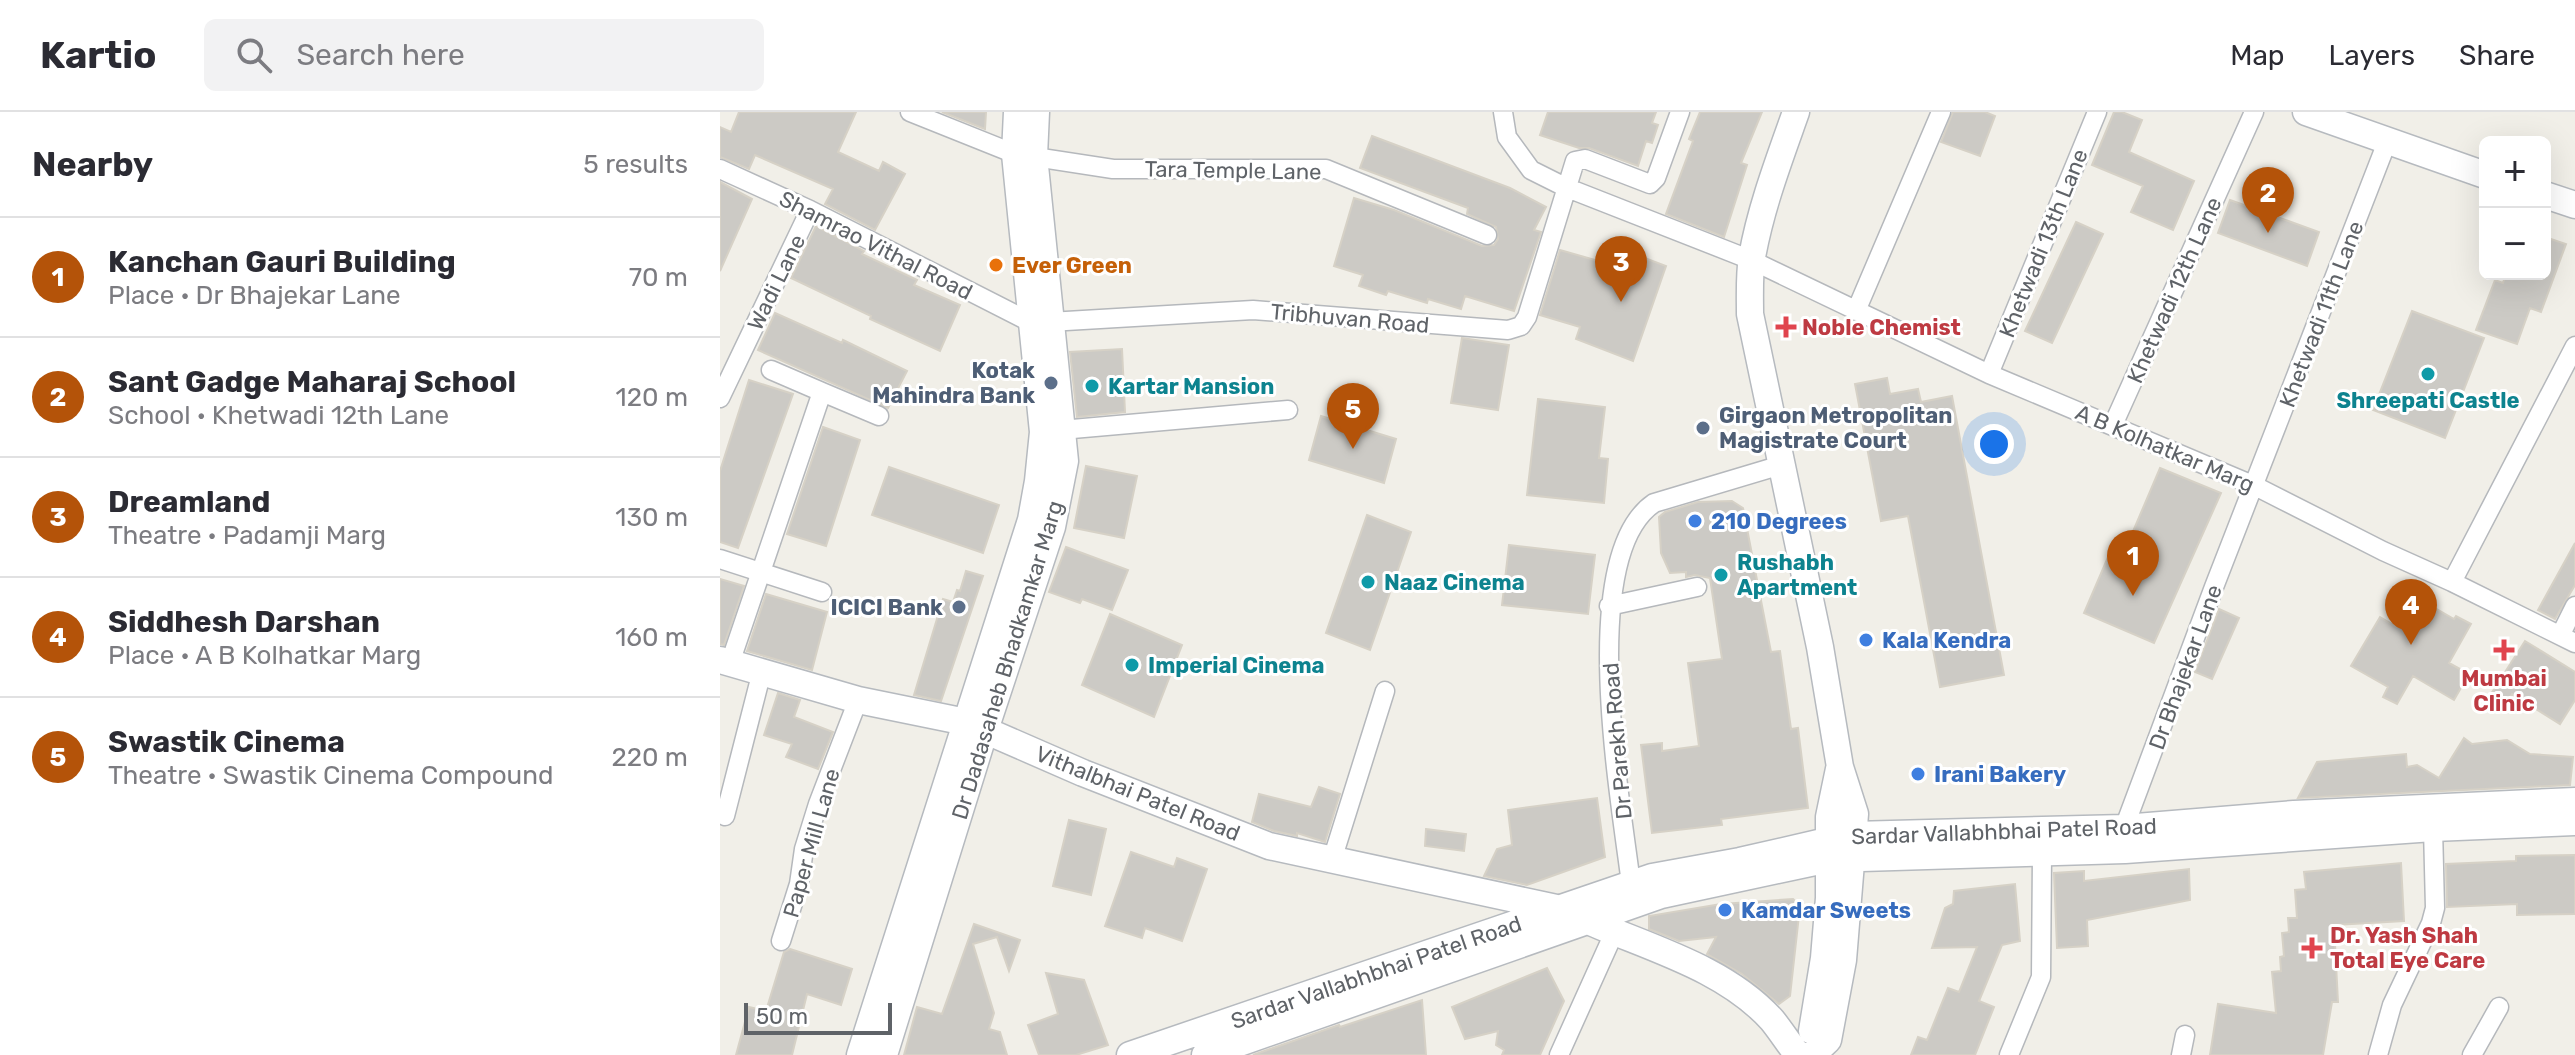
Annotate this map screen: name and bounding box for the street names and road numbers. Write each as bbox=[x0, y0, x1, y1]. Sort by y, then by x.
street label: Khetwadi 13th Lane bbox=[1993, 145, 2094, 341]
street label: Tara Temple Lane bbox=[1144, 155, 1322, 186]
street label: Shamrao Vithal Road bbox=[775, 185, 977, 306]
street label: Khetwadi 12th Lane bbox=[2121, 193, 2228, 387]
street label: Khetwadi 11th Lane bbox=[2274, 217, 2369, 411]
street label: Wadi Lane bbox=[742, 230, 811, 335]
street label: Tribhuvan Road bbox=[1270, 298, 1430, 339]
street label: A B Kolhatkar Marg bbox=[2071, 399, 2258, 498]
street label: Dr Dadasaheb Bhadkamkar Marg bbox=[946, 497, 1069, 823]
street label: Dr Bhajekar Lane bbox=[2143, 581, 2228, 753]
street label: Dr Parekh Road bbox=[1597, 661, 1638, 820]
street label: Vithalbhai Patel Road bbox=[1032, 740, 1244, 847]
street label: Paper Mill Lane bbox=[777, 765, 846, 921]
street label: Sardar Vallabhbhai Patel Road bbox=[1851, 813, 2157, 850]
street label: Sardar Vallabhbhai Patel Road bbox=[1227, 910, 1525, 1035]

